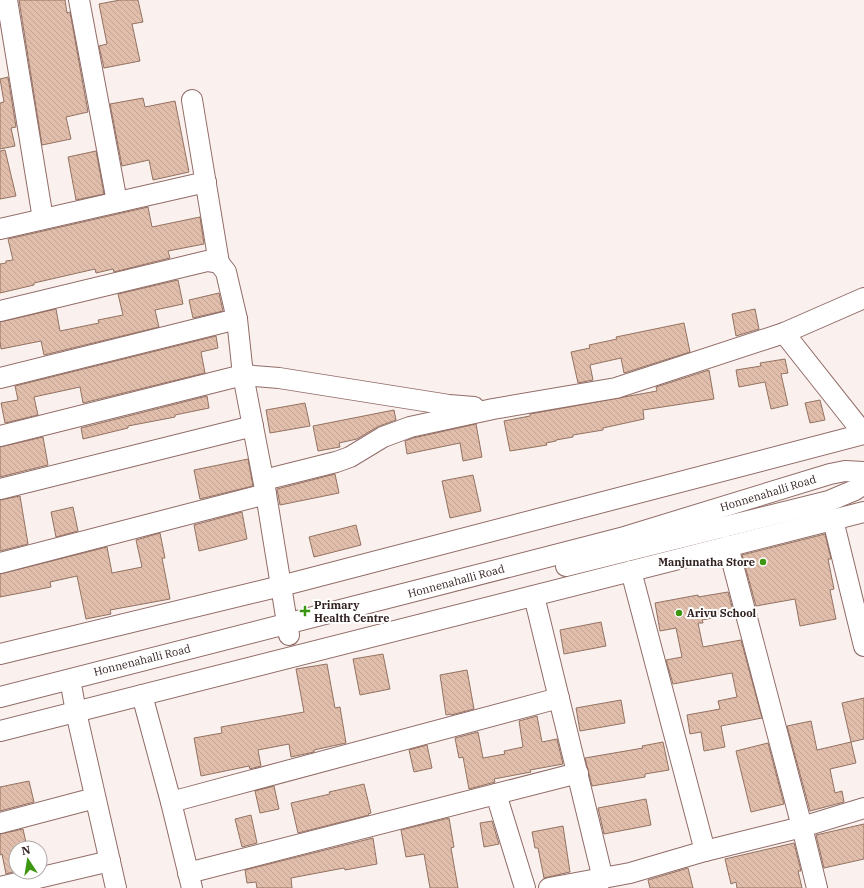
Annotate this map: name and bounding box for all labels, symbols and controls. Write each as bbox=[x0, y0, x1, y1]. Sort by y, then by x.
street label: Honnenahalli Road bbox=[718, 472, 818, 514]
place label: Manjunatha Store bbox=[658, 555, 755, 569]
marker: Manjunatha Store bbox=[758, 557, 768, 567]
street label: Honnenahalli Road bbox=[406, 561, 506, 601]
place label: Primary Health Centre bbox=[314, 598, 389, 625]
marker: Primary Health Centre bbox=[299, 605, 311, 617]
place label: Arivu School bbox=[687, 606, 757, 620]
marker: Arivu School bbox=[674, 608, 684, 618]
street label: Honnenahalli Road bbox=[92, 641, 192, 679]
north arrow bbox=[8, 840, 48, 880]
text: N bbox=[20, 842, 32, 858]

